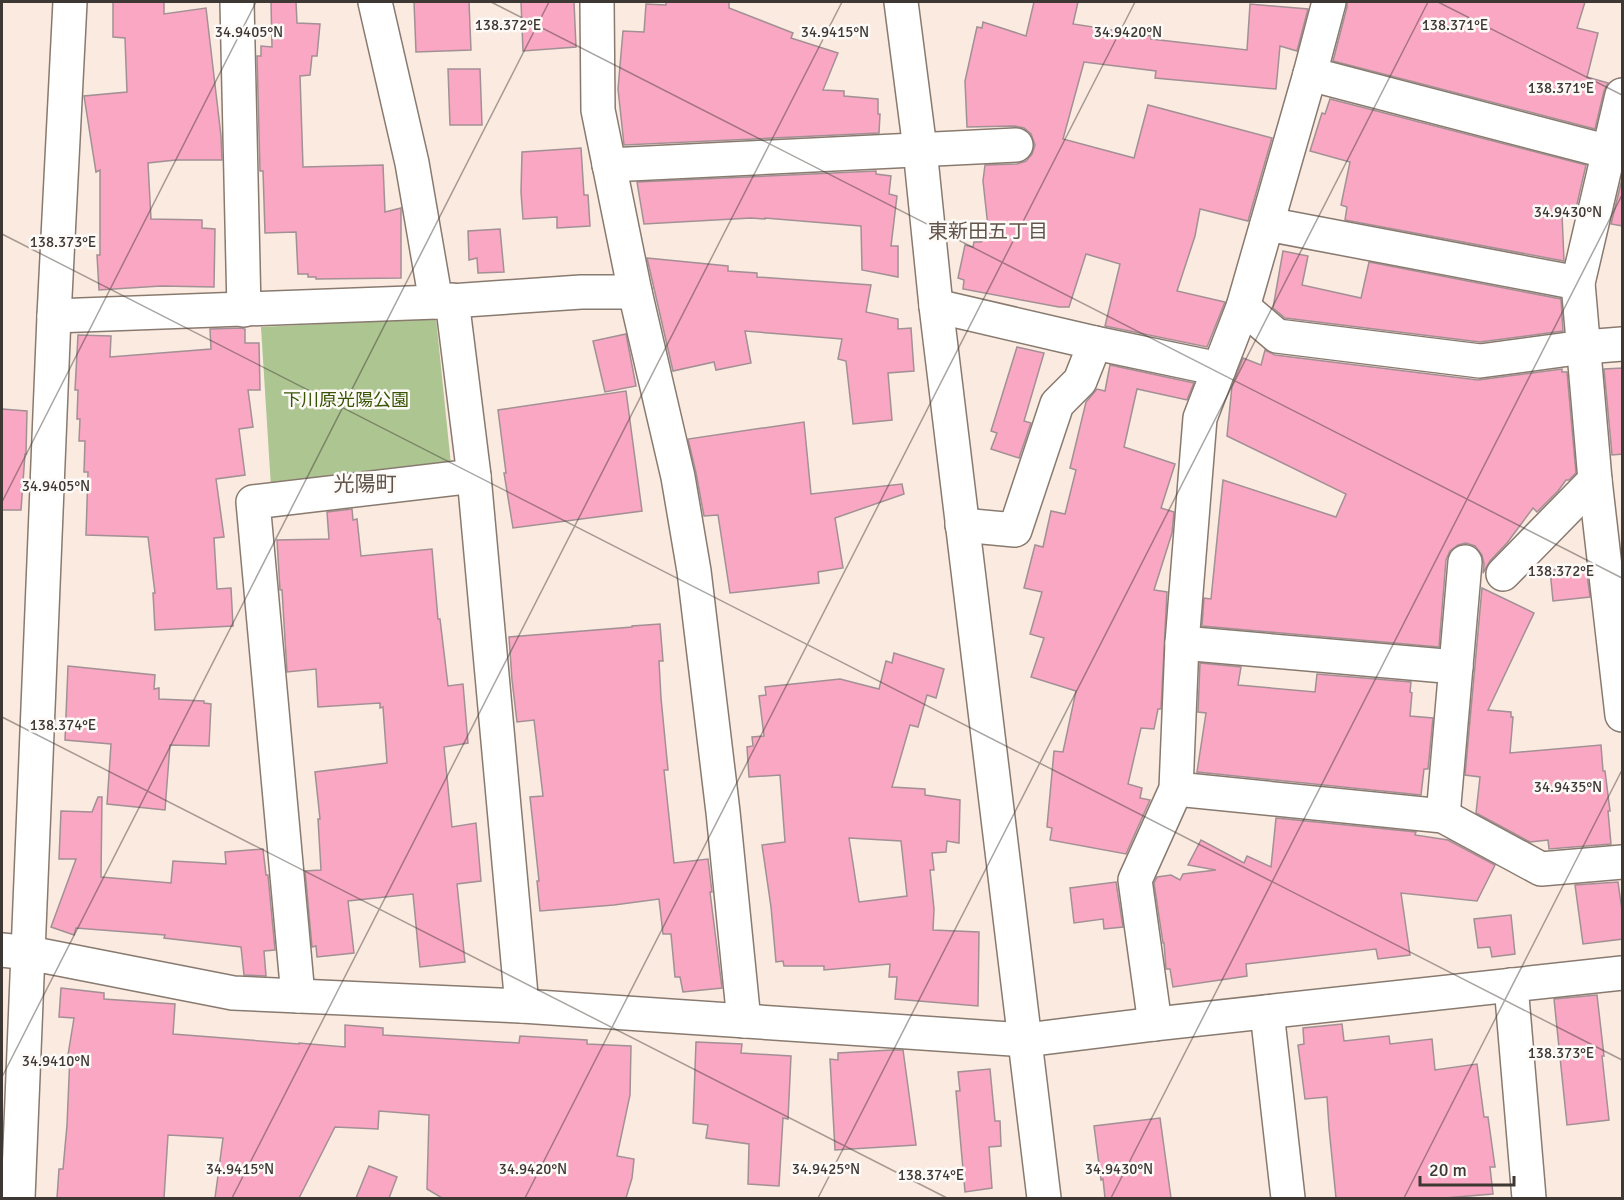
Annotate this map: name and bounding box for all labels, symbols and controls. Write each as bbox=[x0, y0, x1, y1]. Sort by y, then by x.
text: 138.372°E bbox=[475, 16, 541, 34]
text: 138.371°E bbox=[1422, 16, 1488, 34]
text: 34.9405°N bbox=[215, 23, 283, 41]
text: 34.9415°N bbox=[801, 23, 869, 41]
text: 34.9420°N bbox=[1094, 23, 1162, 41]
text: 138.371°E bbox=[1528, 79, 1594, 97]
text: 34.9430°N bbox=[1534, 203, 1602, 221]
district label: 東新田五丁目 bbox=[928, 219, 1048, 244]
text: 138.373°E bbox=[30, 233, 96, 251]
park label: 下川原光陽公園 bbox=[283, 389, 409, 411]
district label: 光陽町 bbox=[334, 471, 397, 497]
text: 34.9405°N bbox=[22, 477, 90, 495]
text: 138.372°E bbox=[1528, 562, 1594, 580]
text: 138.374°E bbox=[30, 716, 96, 734]
text: 34.9435°N bbox=[1534, 778, 1602, 796]
text: 138.373°E bbox=[1528, 1044, 1594, 1062]
text: 34.9410°N bbox=[22, 1052, 90, 1070]
scale bar bbox=[1420, 1149, 1514, 1187]
text: 20 m bbox=[1429, 1159, 1467, 1181]
text: 34.9415°N bbox=[206, 1160, 274, 1178]
text: 34.9420°N bbox=[499, 1160, 567, 1178]
text: 34.9425°N bbox=[792, 1160, 860, 1178]
text: 34.9430°N bbox=[1085, 1160, 1153, 1178]
text: 138.374°E bbox=[898, 1166, 964, 1184]

